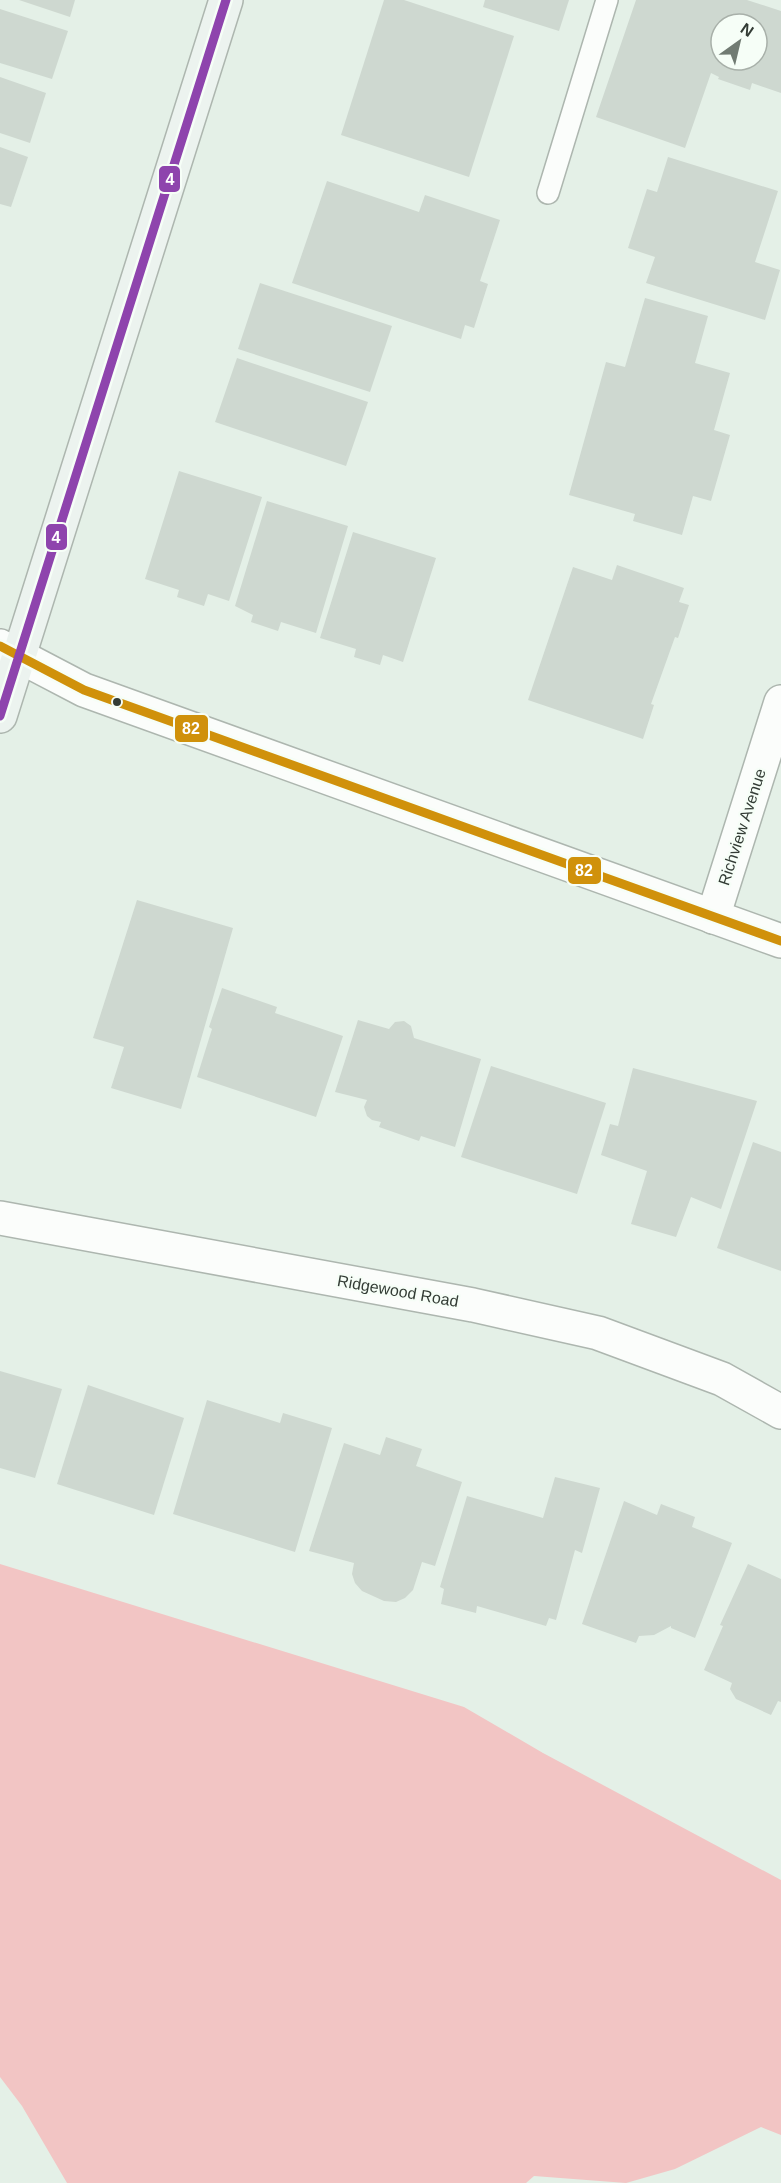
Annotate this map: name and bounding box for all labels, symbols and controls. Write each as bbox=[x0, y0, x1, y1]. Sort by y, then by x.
north arrow bbox=[709, 12, 769, 72]
text: N bbox=[738, 20, 757, 40]
line badge: 4 bbox=[158, 165, 181, 193]
text: 4 bbox=[166, 171, 175, 188]
line badge: 4 bbox=[45, 523, 68, 551]
text: 4 bbox=[52, 529, 61, 546]
unlabelled marker bbox=[111, 696, 123, 708]
line badge: 82 bbox=[174, 714, 209, 743]
text: 82 bbox=[182, 720, 200, 737]
street label: Richview Avenue bbox=[715, 766, 769, 887]
line badge: 82 bbox=[567, 856, 602, 885]
text: 82 bbox=[575, 862, 593, 879]
street label: Ridgewood Road bbox=[336, 1272, 460, 1310]

